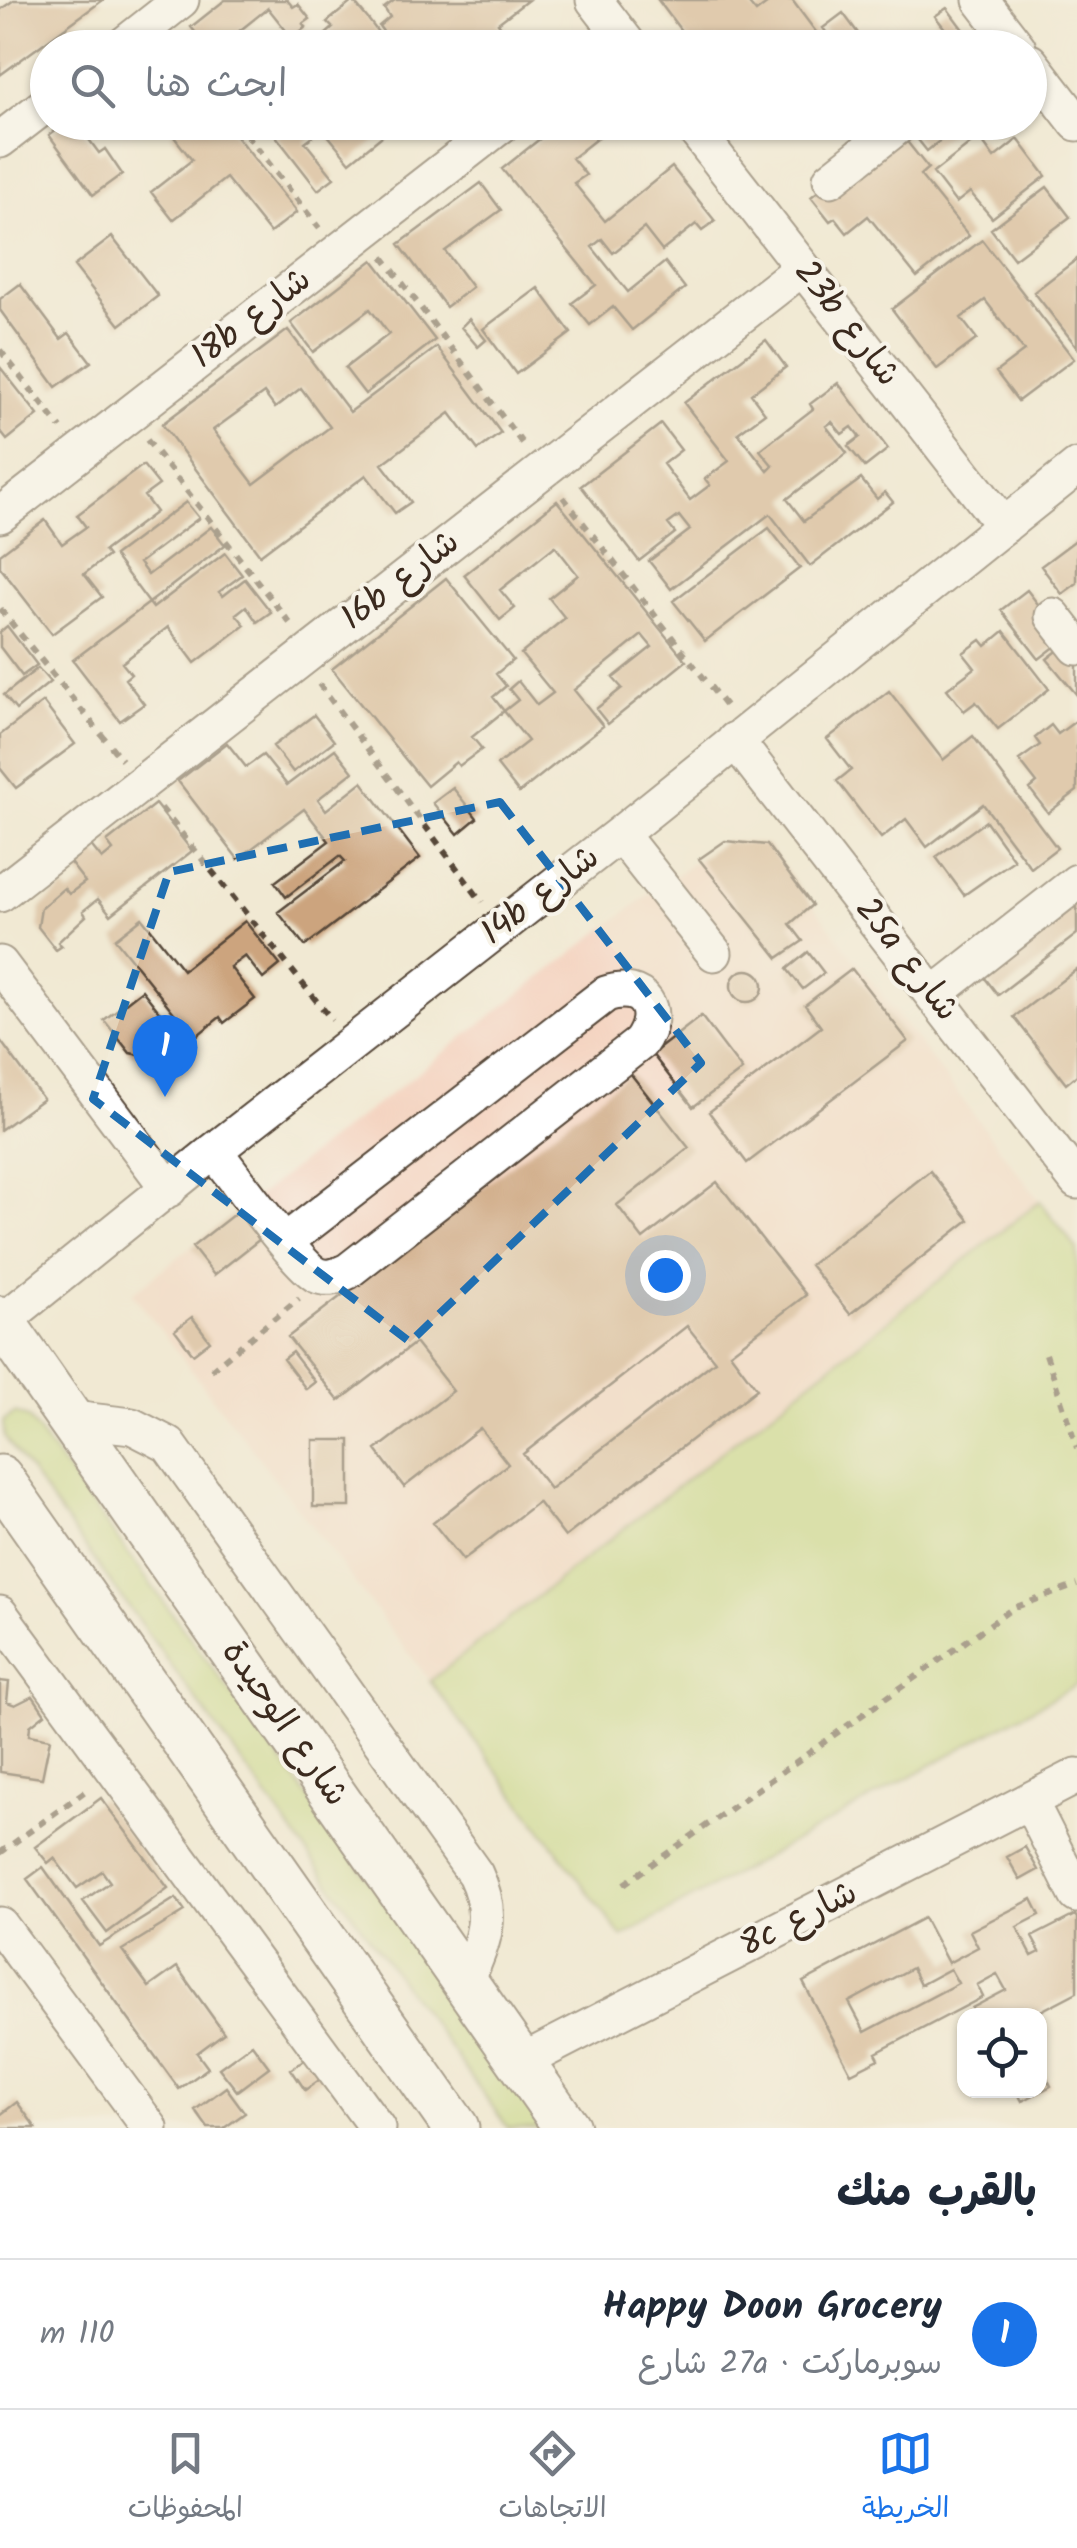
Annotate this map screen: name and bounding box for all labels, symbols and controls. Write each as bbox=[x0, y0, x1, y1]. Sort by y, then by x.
search box bbox=[30, 30, 1047, 140]
text: ابحث هنا bbox=[145, 56, 287, 116]
icon: search bbox=[65, 58, 120, 113]
street label: 23b شارع bbox=[778, 248, 914, 400]
street label: 18b شارع bbox=[180, 254, 324, 384]
street label: 16b شارع bbox=[329, 516, 473, 646]
street label: 14b شارع bbox=[469, 831, 613, 961]
street label: 25a شارع bbox=[839, 885, 973, 1035]
pin: 1 bbox=[132, 1014, 198, 1097]
your location bbox=[640, 1250, 691, 1301]
street label: شارع الوحيدة bbox=[206, 1629, 362, 1819]
street label: 8c شارع bbox=[730, 1866, 868, 1974]
map controls bbox=[957, 2008, 1047, 2098]
button: locate bbox=[957, 2008, 1047, 2098]
text: بالقرب منك bbox=[837, 2160, 1037, 2227]
text: Happy Doon Grocery bbox=[603, 2278, 942, 2338]
text: 110 m bbox=[40, 2309, 114, 2360]
text: 1 bbox=[1000, 2309, 1009, 2360]
text: سوبرماركت · 27a شارع bbox=[638, 2339, 942, 2390]
tab: المحفوظات bbox=[128, 2426, 243, 2532]
tab: الاتجاهات bbox=[498, 2426, 607, 2532]
tab: الخريطة bbox=[862, 2426, 949, 2532]

